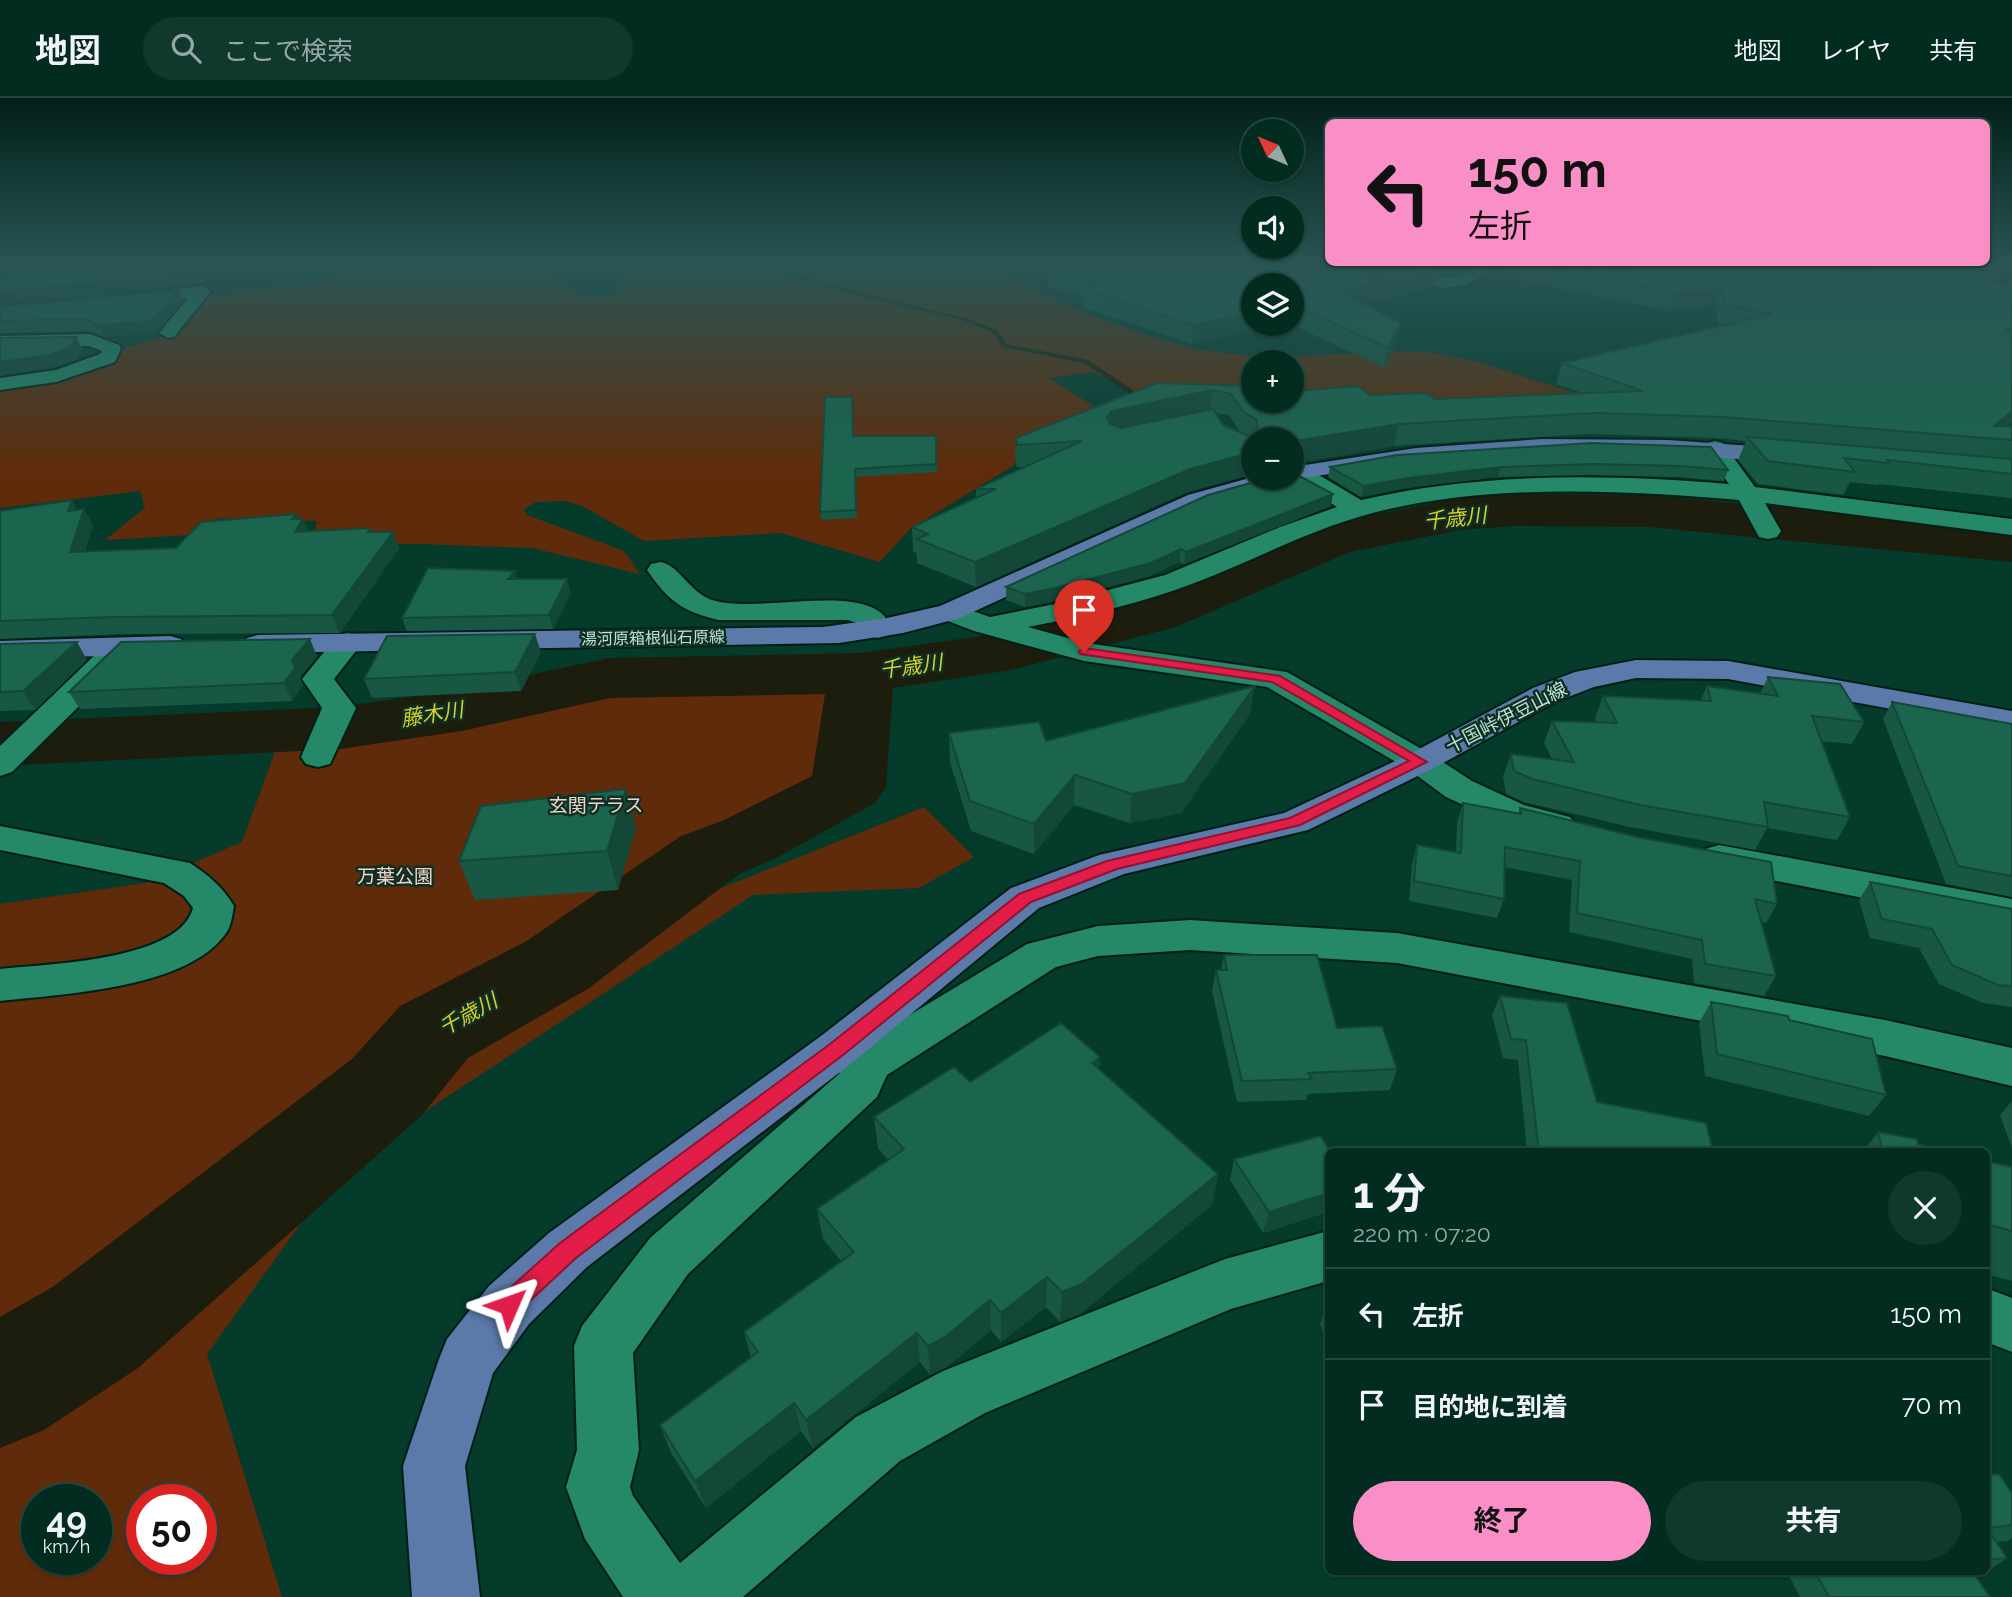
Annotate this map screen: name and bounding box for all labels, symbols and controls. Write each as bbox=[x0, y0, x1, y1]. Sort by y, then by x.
search box bbox=[143, 17, 633, 80]
icon: search bbox=[167, 29, 205, 67]
text: 地図 bbox=[35, 31, 101, 70]
text: ここで検索 bbox=[223, 36, 353, 66]
text: 地図 bbox=[1734, 36, 1782, 65]
text: レイヤ bbox=[1820, 36, 1891, 65]
text: 共有 bbox=[1929, 36, 1977, 65]
north arrow bbox=[1241, 119, 1304, 182]
map controls bbox=[1241, 119, 1304, 490]
text: 150 m bbox=[1468, 141, 1607, 198]
icon: left bbox=[1353, 147, 1444, 238]
button: sound bbox=[1241, 196, 1304, 259]
text: 左折 bbox=[1468, 207, 1532, 244]
button: layers bbox=[1241, 273, 1304, 336]
button: + bbox=[1241, 350, 1304, 413]
button: − bbox=[1241, 427, 1304, 490]
water label: 千歳川 bbox=[1422, 502, 1490, 534]
pin bbox=[1054, 580, 1114, 652]
icon: arrive bbox=[1065, 591, 1103, 629]
street label: 湯河原箱根仙石原線 bbox=[581, 627, 725, 649]
water label: 千歳川 bbox=[878, 649, 946, 683]
street label: 十国峠伊豆山線 bbox=[1442, 677, 1570, 757]
water label: 藤木川 bbox=[399, 696, 467, 731]
park label: 玄関テラス bbox=[549, 794, 643, 816]
park label: 万葉公園 bbox=[357, 865, 433, 887]
water label: 千歳川 bbox=[434, 987, 503, 1040]
text: 1 分 bbox=[1353, 1169, 1426, 1218]
button: close bbox=[1888, 1171, 1962, 1245]
text: 220 m · 07:20 bbox=[1353, 1220, 1491, 1247]
position arrow bbox=[472, 1268, 546, 1342]
icon: left bbox=[1353, 1295, 1391, 1333]
text: 150 m bbox=[1890, 1299, 1962, 1329]
text: 左折 bbox=[1412, 1301, 1464, 1331]
icon: arrive bbox=[1353, 1386, 1391, 1424]
text: 70 m bbox=[1902, 1390, 1962, 1420]
text: 目的地に到着 bbox=[1412, 1392, 1568, 1422]
button: 終了 bbox=[1353, 1481, 1651, 1561]
button: 共有 bbox=[1665, 1481, 1962, 1561]
speed limit sign: 50 bbox=[126, 1484, 217, 1575]
text: 49 bbox=[46, 1500, 87, 1541]
text: km/h bbox=[43, 1536, 90, 1557]

